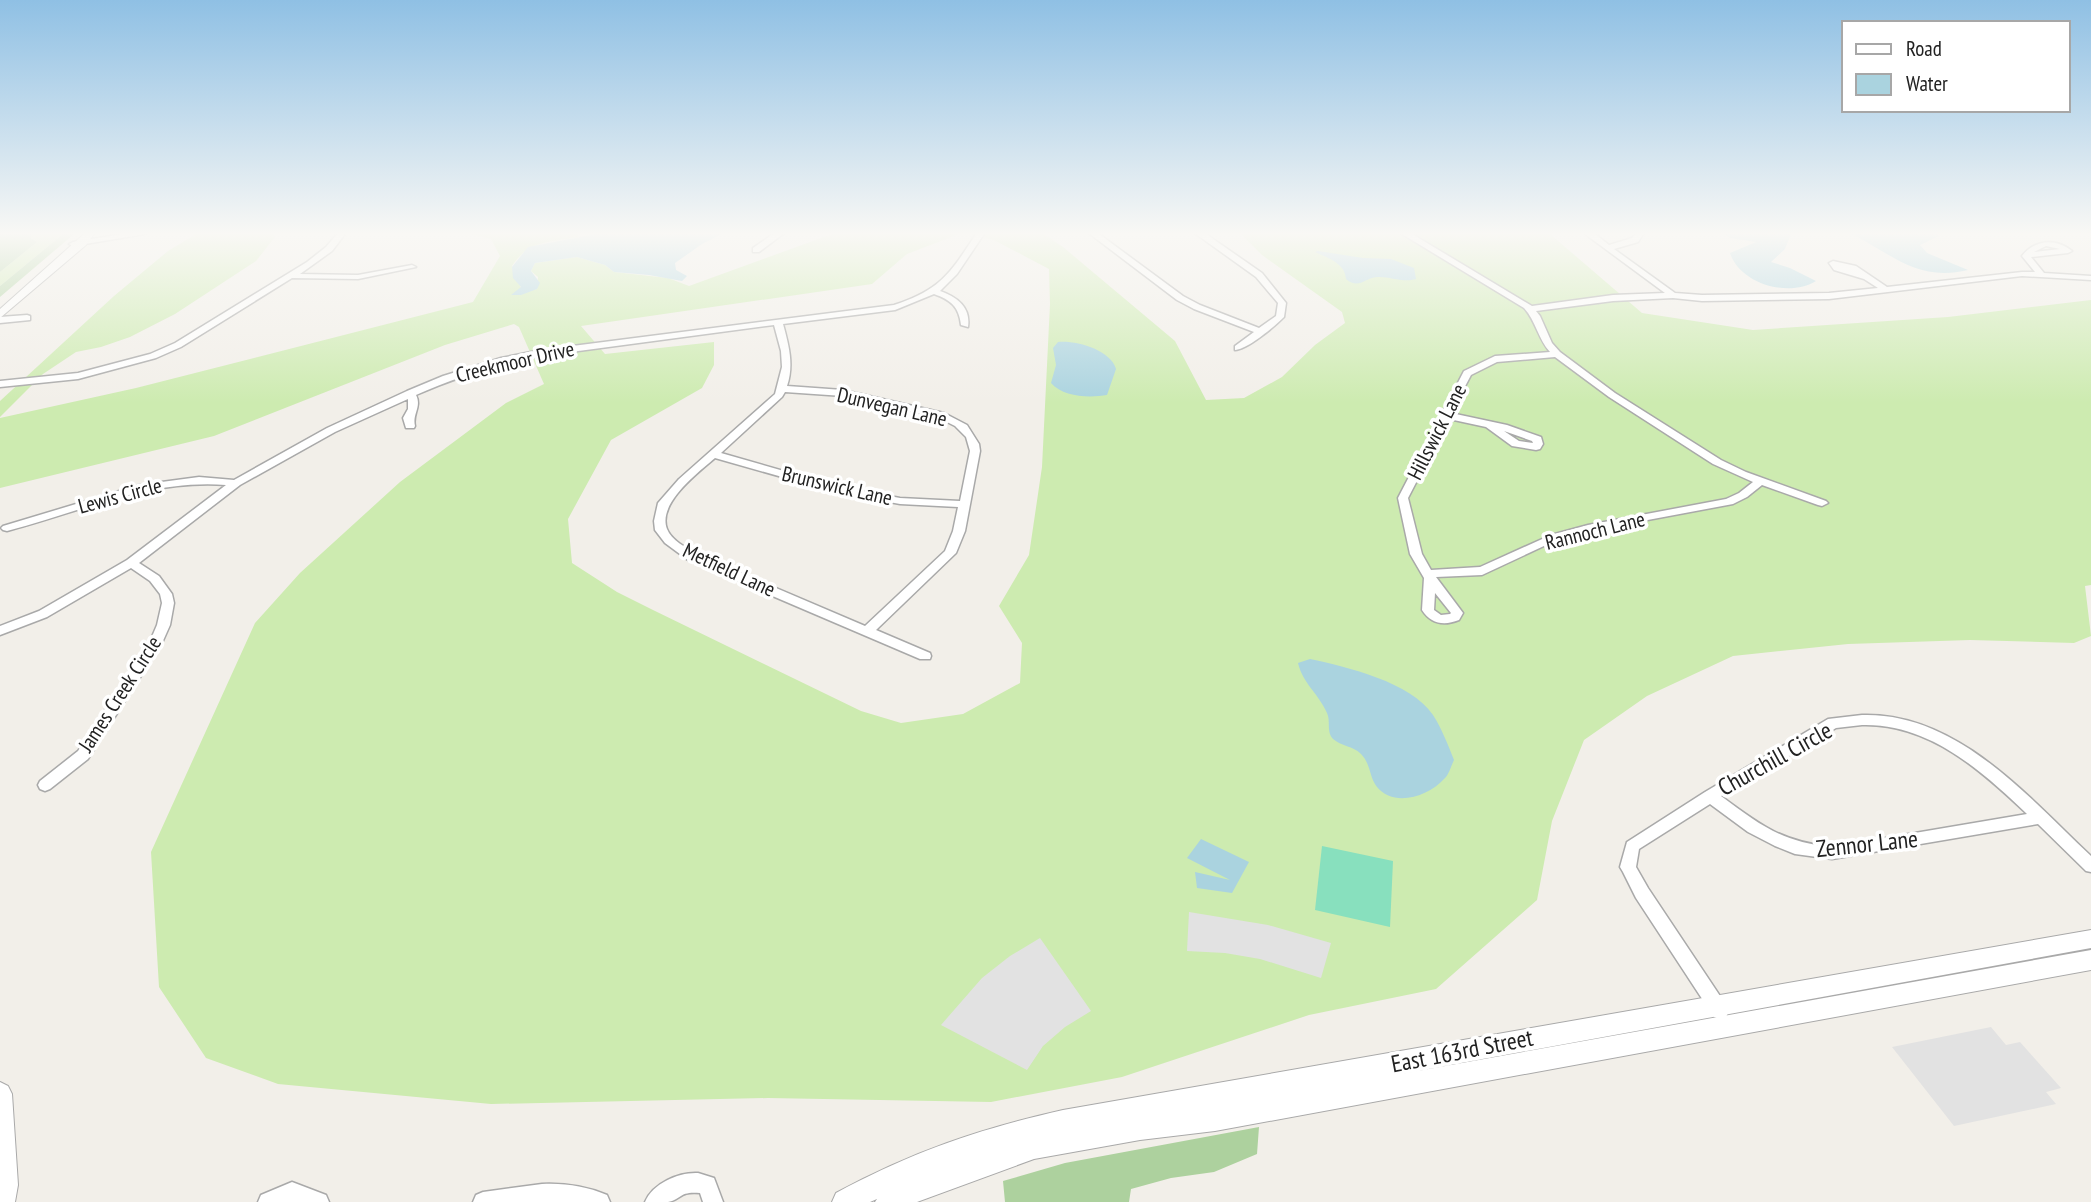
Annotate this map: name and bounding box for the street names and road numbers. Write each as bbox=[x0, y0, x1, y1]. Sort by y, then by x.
street label: Creekmoor Drive bbox=[453, 335, 577, 388]
street label: Hillswick Lane bbox=[1401, 379, 1472, 484]
street label: Dunvegan Lane bbox=[835, 381, 950, 432]
street label: Brunswick Lane bbox=[779, 460, 895, 511]
street label: Lewis Circle bbox=[75, 471, 165, 520]
street label: Rannoch Lane bbox=[1542, 505, 1648, 556]
street label: Metfield Lane bbox=[679, 536, 780, 603]
street label: James Creek Circle bbox=[72, 631, 167, 758]
street label: Churchill Circle bbox=[1712, 714, 1837, 803]
street label: Zennor Lane bbox=[1814, 823, 1919, 864]
street label: East 163rd Street bbox=[1388, 1021, 1536, 1079]

